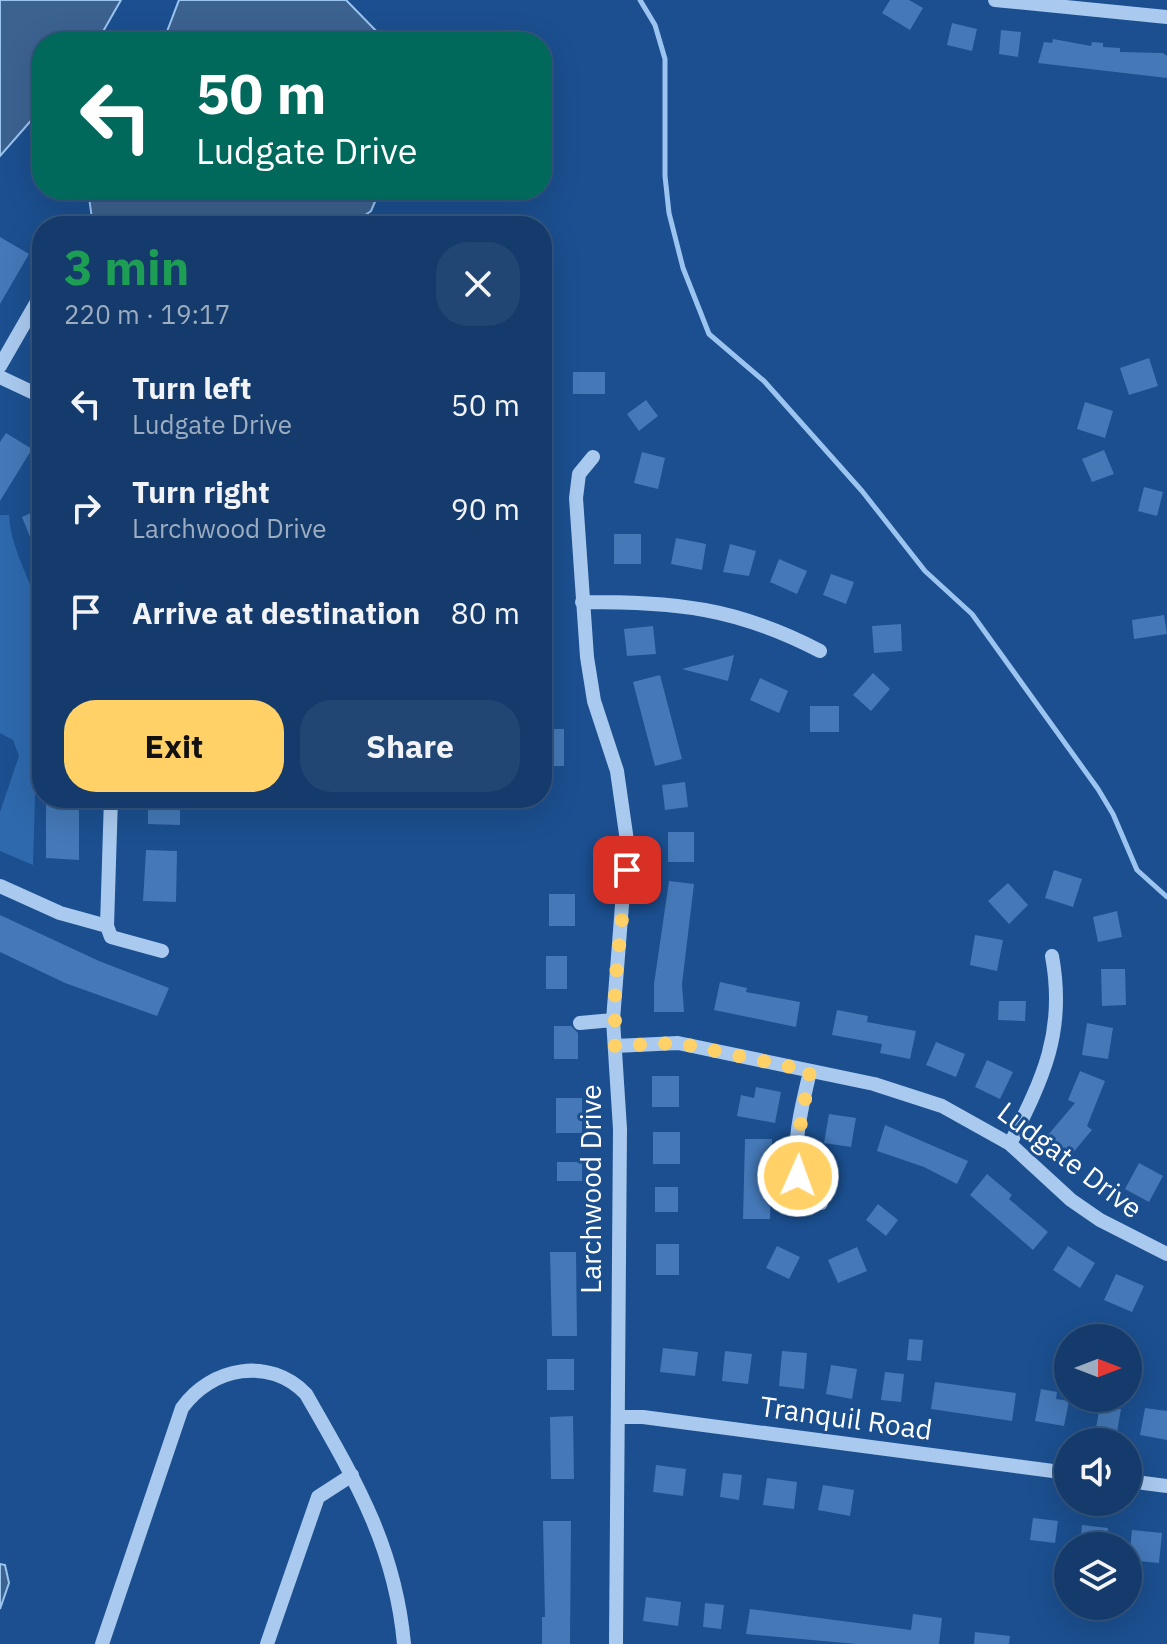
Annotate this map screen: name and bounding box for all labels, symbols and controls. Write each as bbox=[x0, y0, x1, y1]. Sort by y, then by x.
text: 50 m bbox=[196, 57, 326, 129]
icon: left bbox=[64, 64, 168, 168]
text: Ludgate Drive bbox=[196, 127, 417, 174]
text: 3 min bbox=[64, 236, 189, 298]
button: close bbox=[436, 242, 520, 326]
text: 220 m · 19:17 bbox=[64, 297, 230, 331]
text: Turn left bbox=[132, 368, 251, 407]
icon: left bbox=[64, 382, 108, 426]
text: 50 m bbox=[451, 385, 520, 424]
text: Ludgate Drive bbox=[132, 407, 292, 441]
text: Turn right bbox=[132, 472, 270, 511]
icon: right bbox=[64, 486, 108, 530]
text: 90 m bbox=[451, 489, 520, 528]
text: Larchwood Drive bbox=[132, 511, 327, 545]
icon: arrive bbox=[64, 590, 108, 634]
text: Arrive at destination bbox=[132, 593, 420, 632]
text: 80 m bbox=[451, 593, 520, 632]
button: Exit bbox=[64, 700, 284, 792]
button: Share bbox=[300, 700, 520, 792]
pin bbox=[593, 836, 661, 904]
icon: arrive bbox=[605, 848, 649, 892]
street label: Larchwood Drive bbox=[572, 1084, 609, 1294]
street label: Ludgate Drive bbox=[990, 1093, 1150, 1226]
position arrow bbox=[756, 1134, 840, 1218]
north arrow bbox=[1054, 1324, 1142, 1412]
map controls bbox=[1054, 1324, 1142, 1620]
street label: Tranquil Road bbox=[758, 1387, 935, 1448]
button: sound bbox=[1054, 1428, 1142, 1516]
button: layers bbox=[1054, 1532, 1142, 1620]

